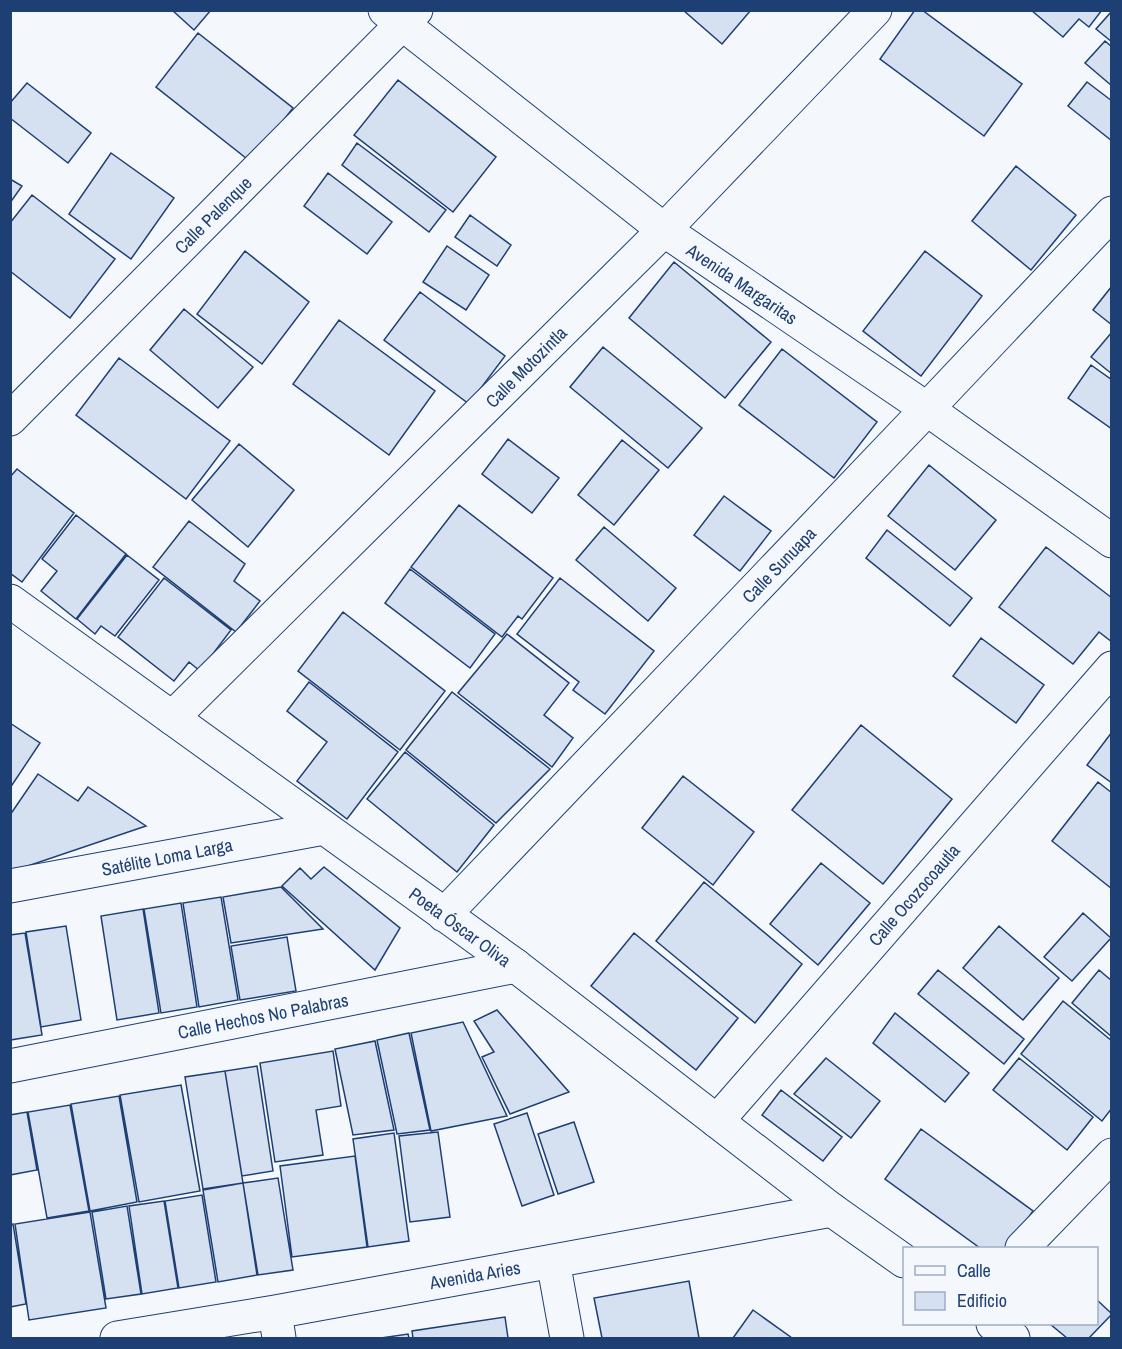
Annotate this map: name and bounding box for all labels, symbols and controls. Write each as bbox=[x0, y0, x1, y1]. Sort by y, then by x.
street label: Calle Palenque bbox=[169, 171, 257, 259]
street label: Avenida Margaritas bbox=[681, 237, 802, 330]
street label: Calle Motozintla bbox=[480, 321, 572, 413]
street label: Calle Sunuapa bbox=[736, 521, 822, 609]
street label: Satélite Loma Larga bbox=[99, 832, 235, 882]
street label: Calle Ocozocoautla bbox=[863, 839, 965, 951]
street label: Poeta Óscar Oliva bbox=[404, 881, 516, 973]
street label: Calle Hechos No Palabras bbox=[176, 987, 350, 1045]
legend bbox=[903, 1247, 1098, 1325]
street label: Avenida Aries bbox=[427, 1255, 522, 1295]
text: Calle bbox=[957, 1258, 991, 1283]
text: Edificio bbox=[957, 1288, 1007, 1313]

